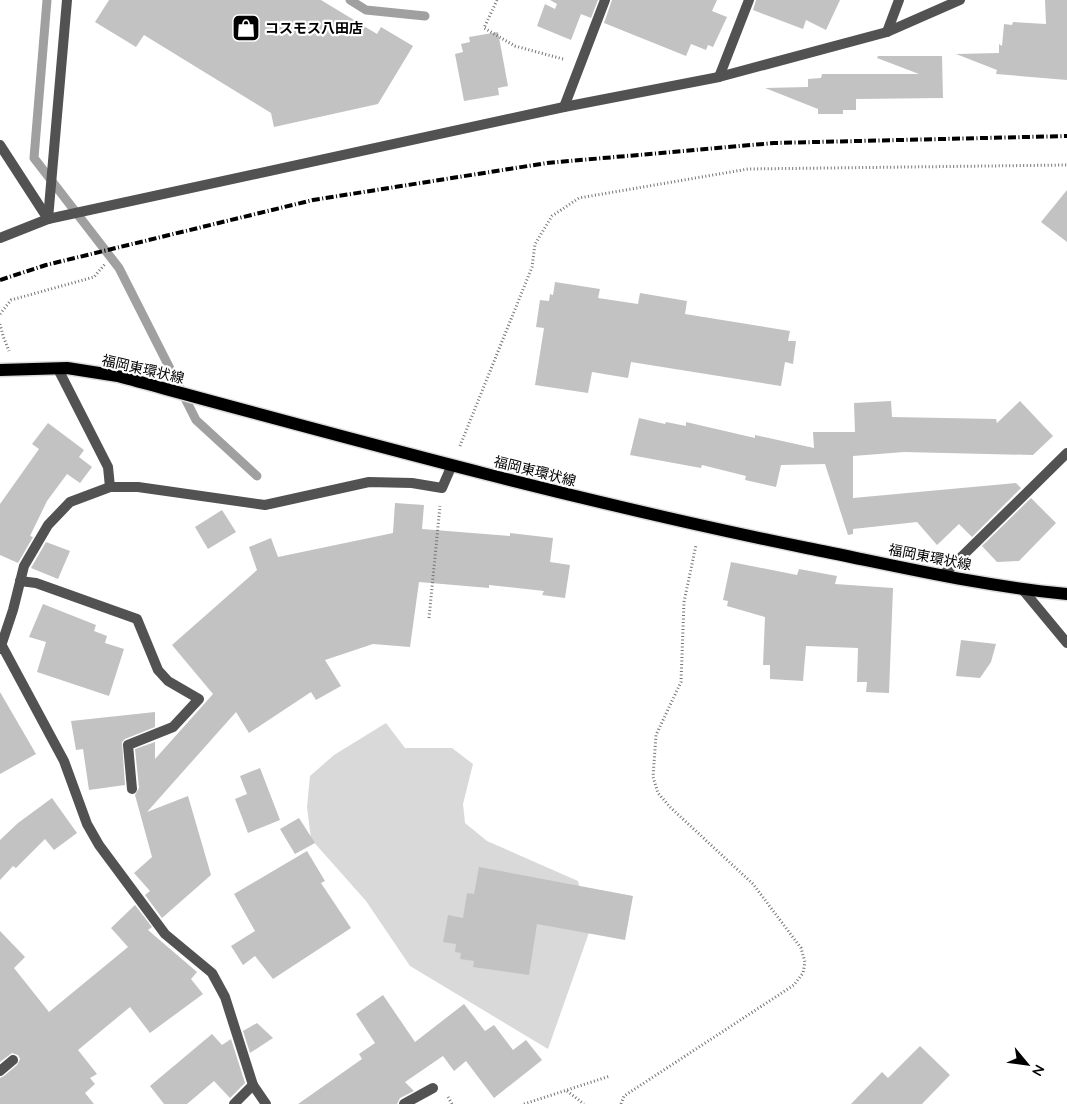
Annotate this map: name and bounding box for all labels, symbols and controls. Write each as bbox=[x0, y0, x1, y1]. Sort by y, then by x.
shop icon: コスモス八田店 bbox=[231, 13, 261, 43]
place label: コスモス八田店 bbox=[265, 19, 363, 37]
street label: 福岡東環状線 bbox=[100, 351, 186, 387]
street label: 福岡東環状線 bbox=[492, 452, 578, 490]
street label: 福岡東環状線 bbox=[887, 540, 973, 574]
north arrow bbox=[1002, 1039, 1052, 1089]
text: N bbox=[1028, 1061, 1049, 1079]

